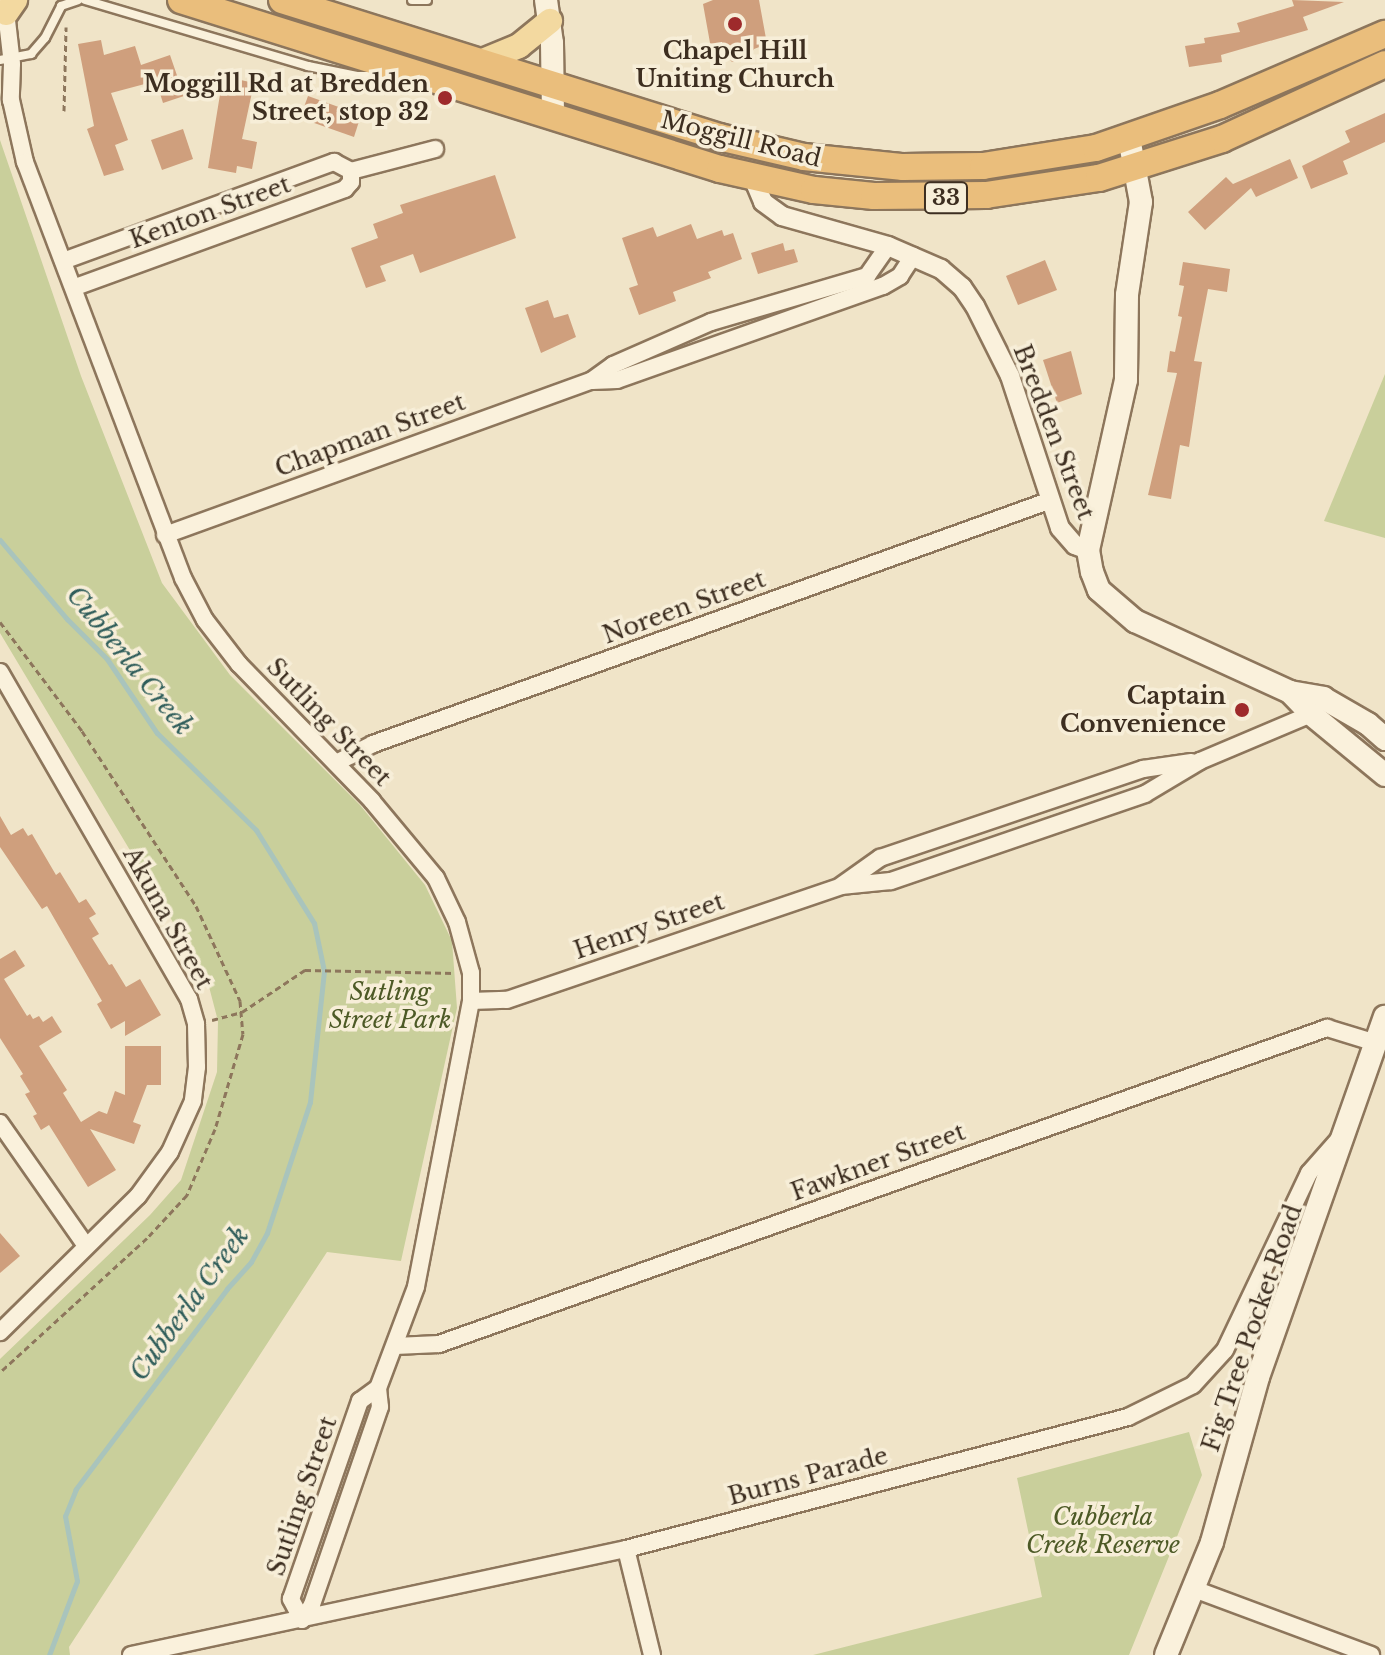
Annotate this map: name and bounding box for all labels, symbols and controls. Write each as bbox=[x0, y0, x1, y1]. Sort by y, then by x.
marker: Chapel Hill Uniting Church bbox=[726, 15, 744, 33]
place label: Chapel Hill Uniting Church bbox=[635, 37, 835, 93]
place label: Moggill Rd at Bredden Street, stop 32 bbox=[143, 70, 429, 126]
marker: Moggill Rd at Bredden Street, stop 32 bbox=[436, 89, 454, 107]
street label: Moggill Road bbox=[658, 105, 824, 173]
street label: Kenton Street bbox=[126, 170, 294, 254]
road number: 33 bbox=[922, 180, 970, 216]
street label: Bredden Street bbox=[1007, 340, 1101, 524]
street label: Chapman Street bbox=[271, 387, 469, 483]
street label: Noreen Street bbox=[599, 564, 769, 650]
water label: Cubberla Creek bbox=[59, 580, 199, 742]
street label: Sutling Street bbox=[261, 652, 397, 792]
place label: Captain Convenience bbox=[1060, 682, 1226, 738]
marker: Captain Convenience bbox=[1233, 701, 1251, 719]
street label: Akuna Street bbox=[117, 842, 219, 994]
street label: Henry Street bbox=[570, 887, 728, 965]
park label: Sutling Street Park bbox=[329, 978, 451, 1034]
street label: Fawkner Street bbox=[787, 1117, 969, 1207]
street label: Fig Tree Pocket Road bbox=[1196, 1200, 1308, 1456]
water label: Cubberla Creek bbox=[123, 1221, 257, 1387]
street label: Sutling Street bbox=[261, 1413, 343, 1579]
street label: Burns Parade bbox=[725, 1441, 891, 1511]
park label: Cubberla Creek Reserve bbox=[1026, 1503, 1180, 1559]

